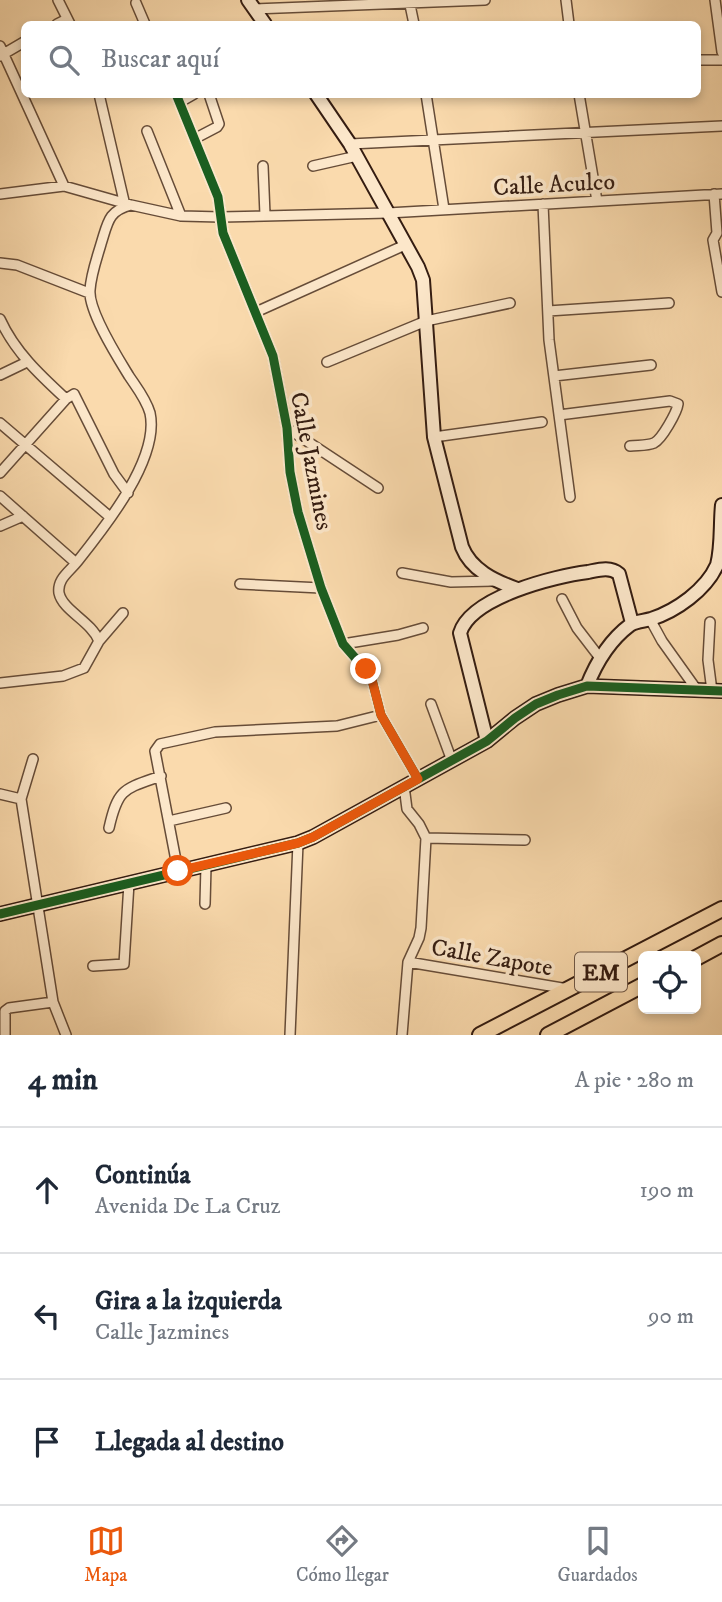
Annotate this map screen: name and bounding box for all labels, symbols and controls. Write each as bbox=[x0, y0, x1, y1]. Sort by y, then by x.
search box bbox=[21, 21, 701, 98]
icon: search bbox=[45, 41, 83, 79]
text: Buscar aquí bbox=[101, 43, 219, 76]
street label: Calle Aculco bbox=[492, 167, 616, 203]
street label: Calle Jazmines bbox=[283, 390, 339, 533]
route end bbox=[350, 653, 381, 684]
route start bbox=[162, 855, 193, 886]
street label: Calle Zapote bbox=[429, 933, 555, 983]
map controls bbox=[638, 951, 701, 1014]
button: locate bbox=[638, 951, 701, 1014]
road number: EM bbox=[575, 953, 627, 992]
text: 4 min bbox=[28, 1062, 98, 1099]
text: A pie · 280 m bbox=[575, 1066, 694, 1095]
text: Continúa bbox=[95, 1159, 190, 1192]
icon: ahead bbox=[28, 1171, 66, 1209]
text: 190 m bbox=[640, 1176, 694, 1205]
text: Avenida De La Cruz bbox=[95, 1192, 281, 1221]
text: Gira a la izquierda bbox=[95, 1285, 282, 1318]
icon: left bbox=[28, 1297, 66, 1335]
text: 90 m bbox=[648, 1302, 694, 1331]
text: Calle Jazmines bbox=[95, 1318, 229, 1347]
icon: arrive bbox=[28, 1423, 66, 1461]
text: Llegada al destino bbox=[95, 1426, 284, 1459]
tab: Mapa bbox=[84, 1522, 127, 1587]
tab: Cómo llegar bbox=[296, 1522, 389, 1587]
tab: Guardados bbox=[558, 1522, 638, 1587]

